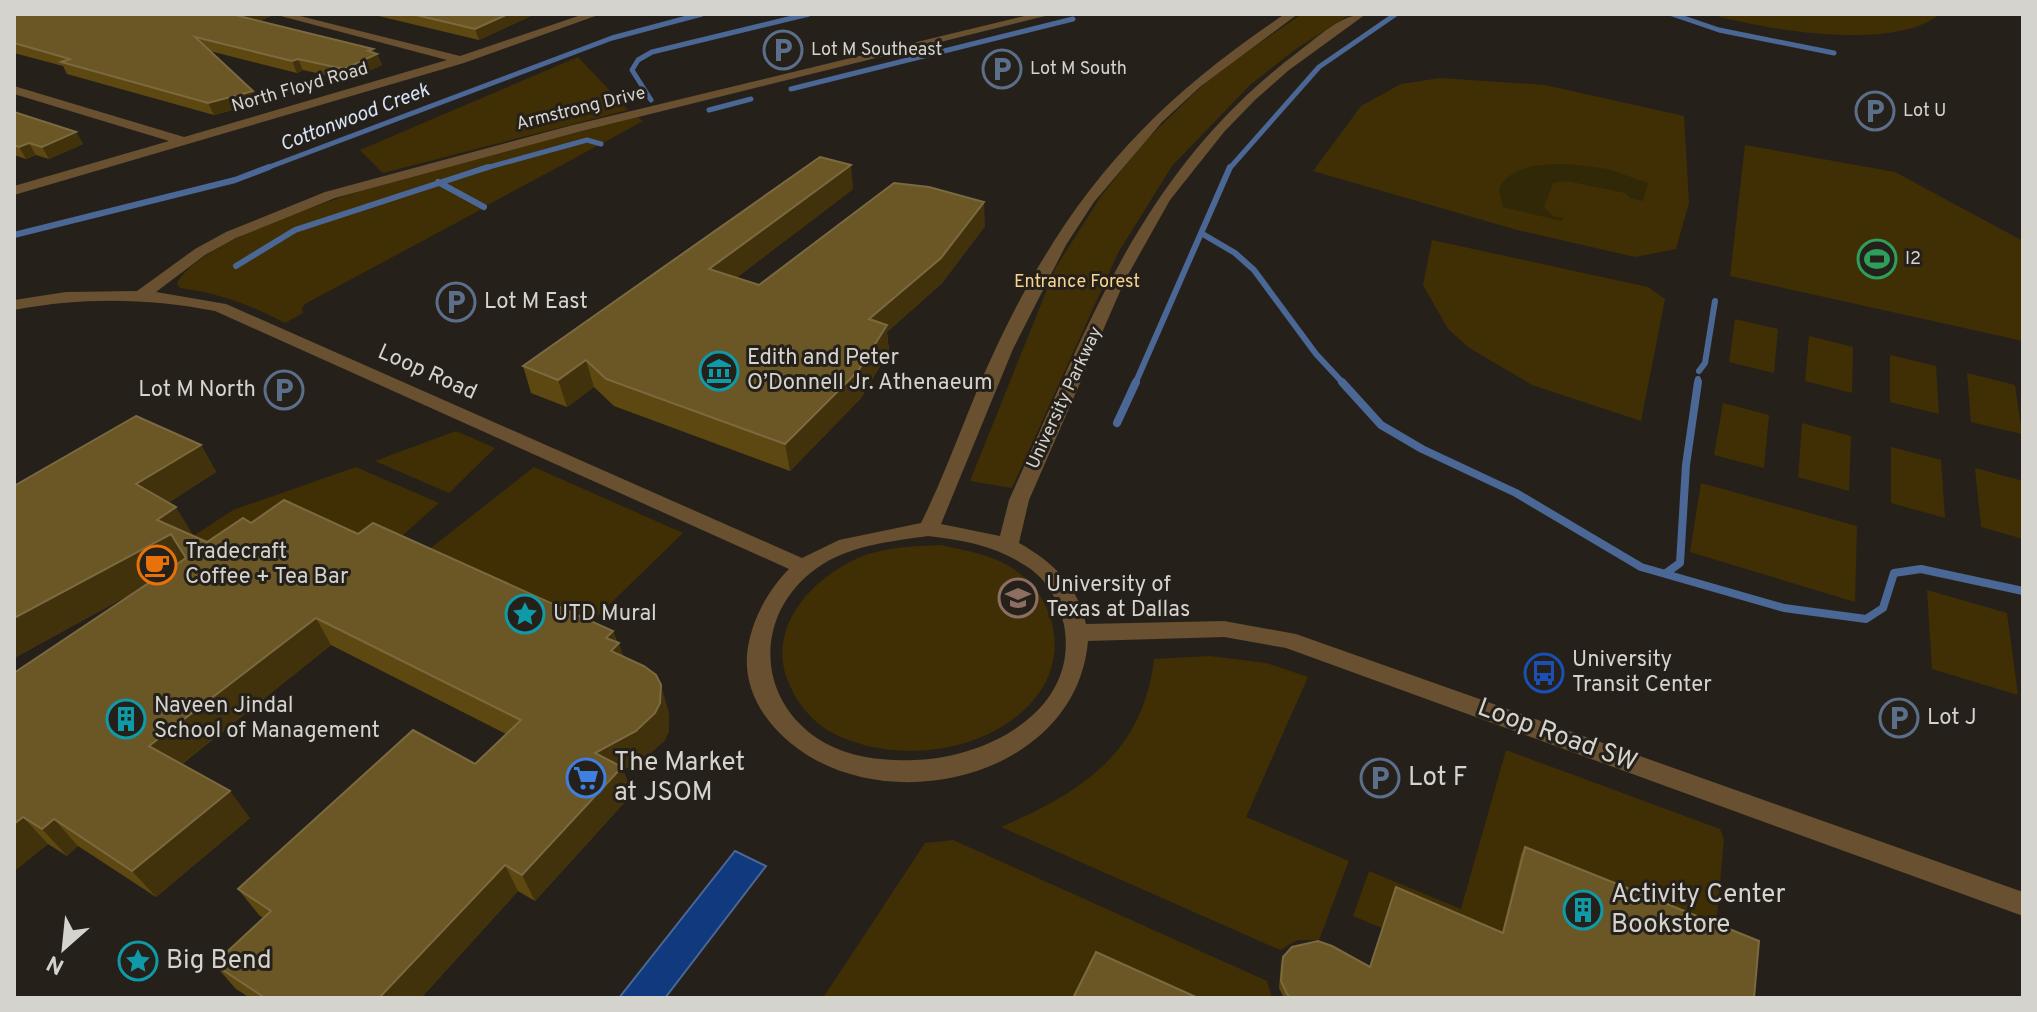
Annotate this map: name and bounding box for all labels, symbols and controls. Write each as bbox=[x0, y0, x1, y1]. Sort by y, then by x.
parking icon: Lot M Southeast bbox=[762, 29, 804, 71]
place label: Lot M Southeast bbox=[811, 39, 942, 62]
parking icon: Lot M South bbox=[981, 48, 1023, 90]
street label: North Floyd Road bbox=[229, 58, 371, 118]
place label: Lot M South bbox=[1030, 58, 1127, 81]
water label: Cottonwood Creek bbox=[277, 77, 434, 158]
street label: Armstrong Drive bbox=[514, 82, 648, 136]
parking icon: Lot U bbox=[1854, 90, 1896, 132]
place label: Lot U bbox=[1903, 100, 1946, 123]
sports icon: I2 bbox=[1856, 238, 1898, 280]
place label: I2 bbox=[1905, 248, 1921, 271]
park label: Entrance Forest bbox=[1014, 271, 1140, 294]
parking icon: Lot M East bbox=[435, 281, 477, 323]
place label: Lot M East bbox=[484, 289, 588, 316]
street label: University Parkway bbox=[1022, 323, 1108, 473]
street label: Loop Road bbox=[373, 339, 481, 407]
place label: Edith and Peter O’Donnell Jr. Athenaeum bbox=[747, 345, 993, 397]
museum icon: Edith and Peter O’Donnell Jr. Athenaeum bbox=[698, 350, 740, 392]
parking icon: Lot M North bbox=[263, 369, 305, 411]
place label: Lot M North bbox=[138, 377, 256, 404]
place label: Tradecraft Coffee + Tea Bar bbox=[185, 539, 349, 591]
cafe icon: Tradecraft Coffee + Tea Bar bbox=[136, 544, 178, 586]
place label: University of Texas at Dallas bbox=[1046, 572, 1190, 624]
school or university icon: University of Texas at Dallas bbox=[997, 577, 1039, 619]
place icon: UTD Mural bbox=[504, 593, 546, 635]
place label: UTD Mural bbox=[553, 601, 657, 628]
place label: University Transit Center bbox=[1572, 647, 1712, 699]
bus stop icon: University Transit Center bbox=[1523, 652, 1565, 694]
street label: Loop Road SW bbox=[1472, 692, 1642, 780]
place label: Naveen Jindal School of Management bbox=[154, 693, 380, 745]
parking icon: Lot J bbox=[1878, 697, 1920, 739]
building icon: Naveen Jindal School of Management bbox=[105, 698, 147, 740]
place label: Lot J bbox=[1927, 705, 1977, 732]
place label: The Market at JSOM bbox=[614, 747, 745, 810]
supermarket icon: The Market at JSOM bbox=[565, 757, 607, 799]
parking icon: Lot F bbox=[1359, 757, 1401, 799]
place label: Lot F bbox=[1408, 762, 1467, 795]
place label: Activity Center Bookstore bbox=[1611, 879, 1786, 942]
building icon: Activity Center Bookstore bbox=[1562, 889, 1604, 931]
north arrow bbox=[24, 908, 104, 988]
place icon: Big Bend bbox=[117, 940, 159, 982]
place label: Big Bend bbox=[166, 945, 272, 978]
text: N bbox=[43, 948, 69, 979]

